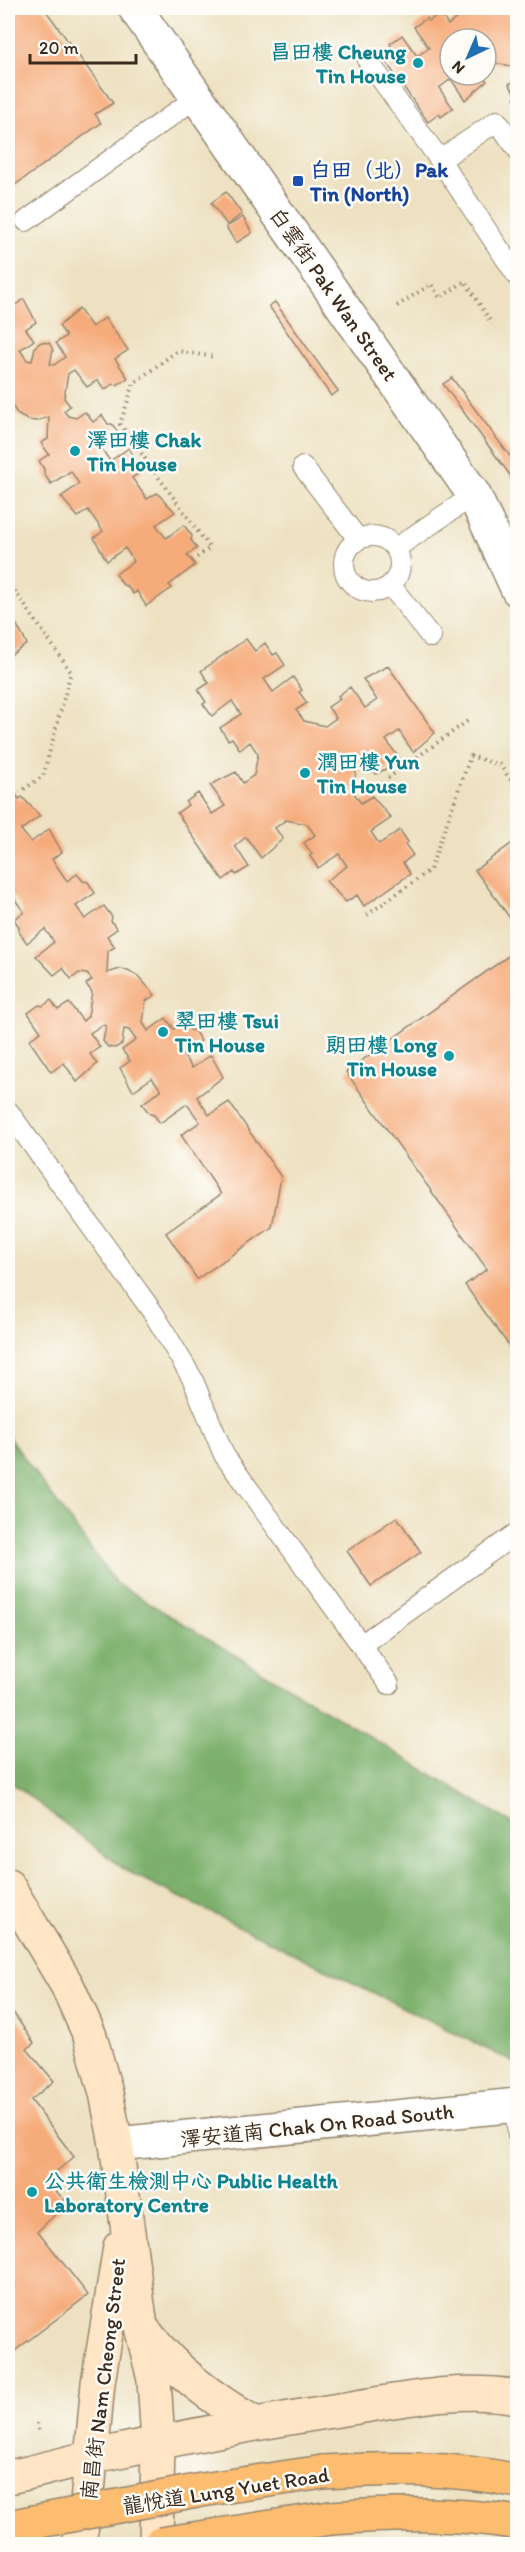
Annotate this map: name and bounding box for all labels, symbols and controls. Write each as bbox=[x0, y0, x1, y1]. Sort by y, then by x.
scale bar bbox=[30, 27, 136, 65]
north arrow bbox=[438, 27, 498, 87]
text: 20 m bbox=[39, 37, 79, 59]
place label: 昌田樓 Cheung Tin House bbox=[270, 39, 407, 88]
marker: 昌田樓 Cheung Tin House bbox=[411, 56, 425, 70]
text: N bbox=[447, 57, 468, 78]
place label: 白田（北）Pak Tin (North) bbox=[309, 157, 449, 207]
marker: 白田（北）Pak Tin (North) bbox=[291, 174, 305, 188]
street label: 白雲街 Pak Wan Street bbox=[265, 203, 403, 386]
place label: 澤田樓 Chak Tin House bbox=[86, 427, 201, 476]
marker: 澤田樓 Chak Tin House bbox=[68, 444, 82, 458]
place label: 潤田樓 Yun Tin House bbox=[316, 749, 420, 798]
marker: 潤田樓 Yun Tin House bbox=[298, 766, 312, 780]
place label: 翠田樓 Tsui Tin House bbox=[174, 1008, 279, 1057]
marker: 翠田樓 Tsui Tin House bbox=[156, 1025, 170, 1039]
place label: 朗田樓 Long Tin House bbox=[325, 1032, 437, 1081]
marker: 朗田樓 Long Tin House bbox=[442, 1049, 456, 1063]
street label: 澤安道南 Chak On Road South bbox=[179, 2098, 455, 2152]
place label: 公共衛生檢測中心 Public Health Laboratory Centre bbox=[44, 2168, 339, 2218]
marker: 公共衛生檢測中心 Public Health Laboratory Centre bbox=[25, 2185, 39, 2199]
street label: 南昌街 Nam Cheong Street bbox=[76, 2257, 130, 2501]
street label: 龍悅道 Lung Yuet Road bbox=[121, 2461, 331, 2519]

